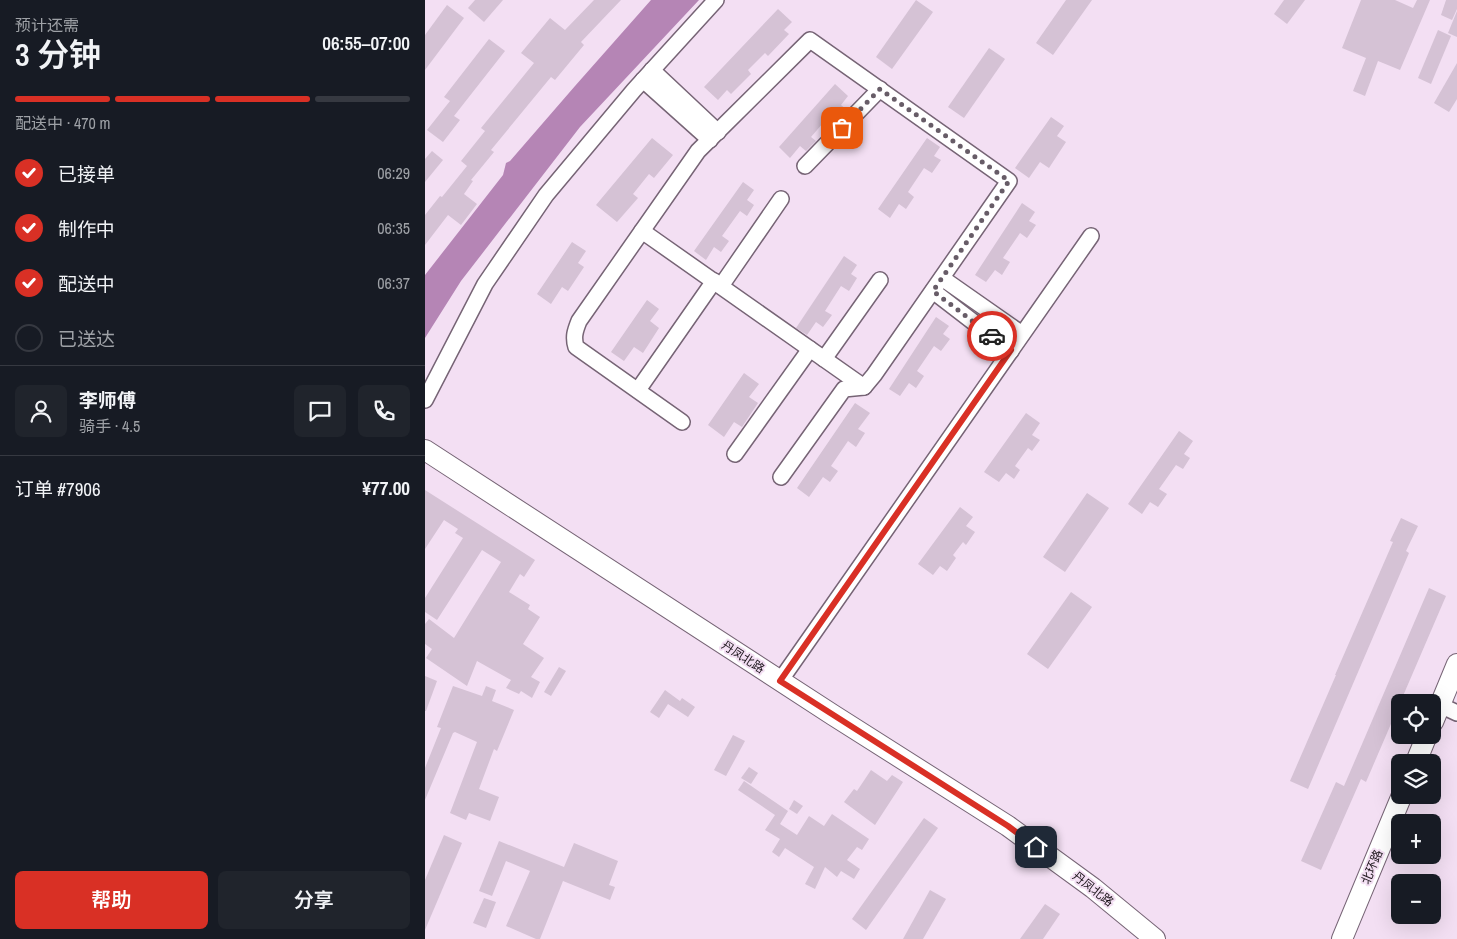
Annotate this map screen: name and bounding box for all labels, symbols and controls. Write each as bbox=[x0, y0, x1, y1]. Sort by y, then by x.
text: 预计还需 bbox=[15, 14, 79, 36]
text: 06:55–07:00 bbox=[322, 30, 410, 56]
text: 3 分钟 bbox=[15, 33, 101, 76]
pin bbox=[821, 107, 863, 149]
text: 配送中 · 470 m bbox=[15, 112, 110, 134]
icon: bag bbox=[828, 114, 856, 142]
icon: check bbox=[15, 159, 43, 187]
text: 已接单 bbox=[58, 161, 115, 187]
text: 06:29 bbox=[377, 162, 410, 184]
icon: check bbox=[15, 214, 43, 242]
text: 制作中 bbox=[58, 216, 115, 242]
text: 06:35 bbox=[377, 217, 410, 239]
icon: check bbox=[15, 269, 43, 297]
text: 配送中 bbox=[58, 271, 115, 297]
text: 06:37 bbox=[377, 272, 410, 294]
courier bbox=[967, 311, 1017, 361]
icon: car bbox=[978, 322, 1006, 350]
text: 已送达 bbox=[58, 326, 115, 352]
button: person bbox=[15, 385, 67, 437]
button: chat bbox=[294, 385, 346, 437]
button: phone bbox=[358, 385, 410, 437]
text: 李师傅 bbox=[79, 387, 136, 413]
text: 骑手 · 4.5 bbox=[79, 415, 140, 437]
text: ¥77.00 bbox=[362, 475, 410, 501]
text: 订单 #7906 bbox=[15, 476, 101, 502]
street label: 丹凤北路 bbox=[719, 637, 767, 677]
map controls bbox=[1391, 694, 1441, 924]
button: locate bbox=[1391, 694, 1441, 744]
button: layers bbox=[1391, 754, 1441, 804]
button: + bbox=[1391, 814, 1441, 864]
pin bbox=[1015, 826, 1057, 868]
icon: home bbox=[1022, 833, 1050, 861]
street label: 北环路 bbox=[1358, 847, 1386, 887]
street label: 丹凤北路 bbox=[1069, 868, 1117, 910]
button: 帮助 bbox=[15, 871, 208, 929]
button: 分享 bbox=[218, 871, 410, 929]
button: − bbox=[1391, 874, 1441, 924]

